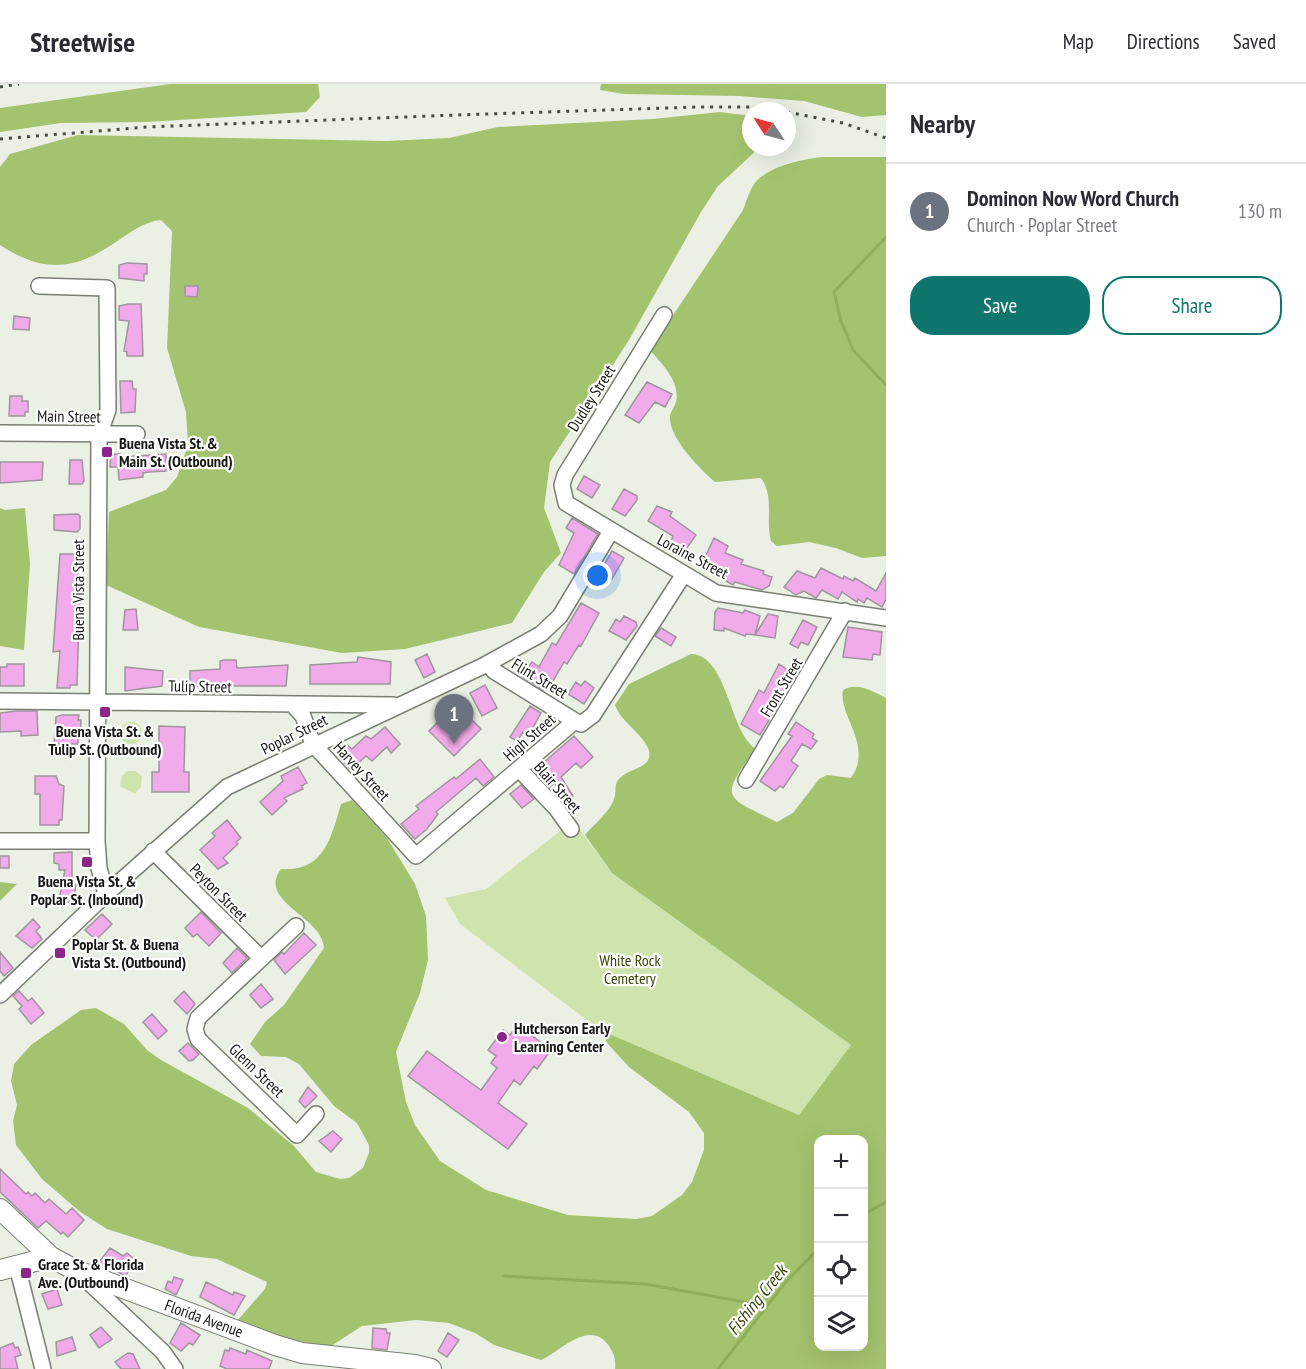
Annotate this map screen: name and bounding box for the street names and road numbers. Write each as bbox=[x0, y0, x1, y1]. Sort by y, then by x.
street label: Dudley Street bbox=[563, 361, 620, 435]
street label: Main Street bbox=[37, 405, 102, 427]
street label: Loraine Street bbox=[654, 529, 732, 583]
street label: Buena Vista Street bbox=[68, 539, 88, 641]
street label: Front Street bbox=[755, 653, 807, 720]
street label: Flint Street bbox=[508, 654, 572, 703]
street label: Tulip Street bbox=[168, 675, 232, 697]
street label: Poplar Street bbox=[257, 709, 331, 759]
street label: High Street bbox=[499, 709, 560, 765]
street label: Harvey Street bbox=[329, 737, 395, 805]
street label: Blair Street bbox=[530, 757, 586, 817]
street label: Peyton Street bbox=[186, 859, 253, 926]
street label: Glenn Street bbox=[225, 1039, 289, 1101]
street label: Florida Avenue bbox=[162, 1295, 246, 1341]

